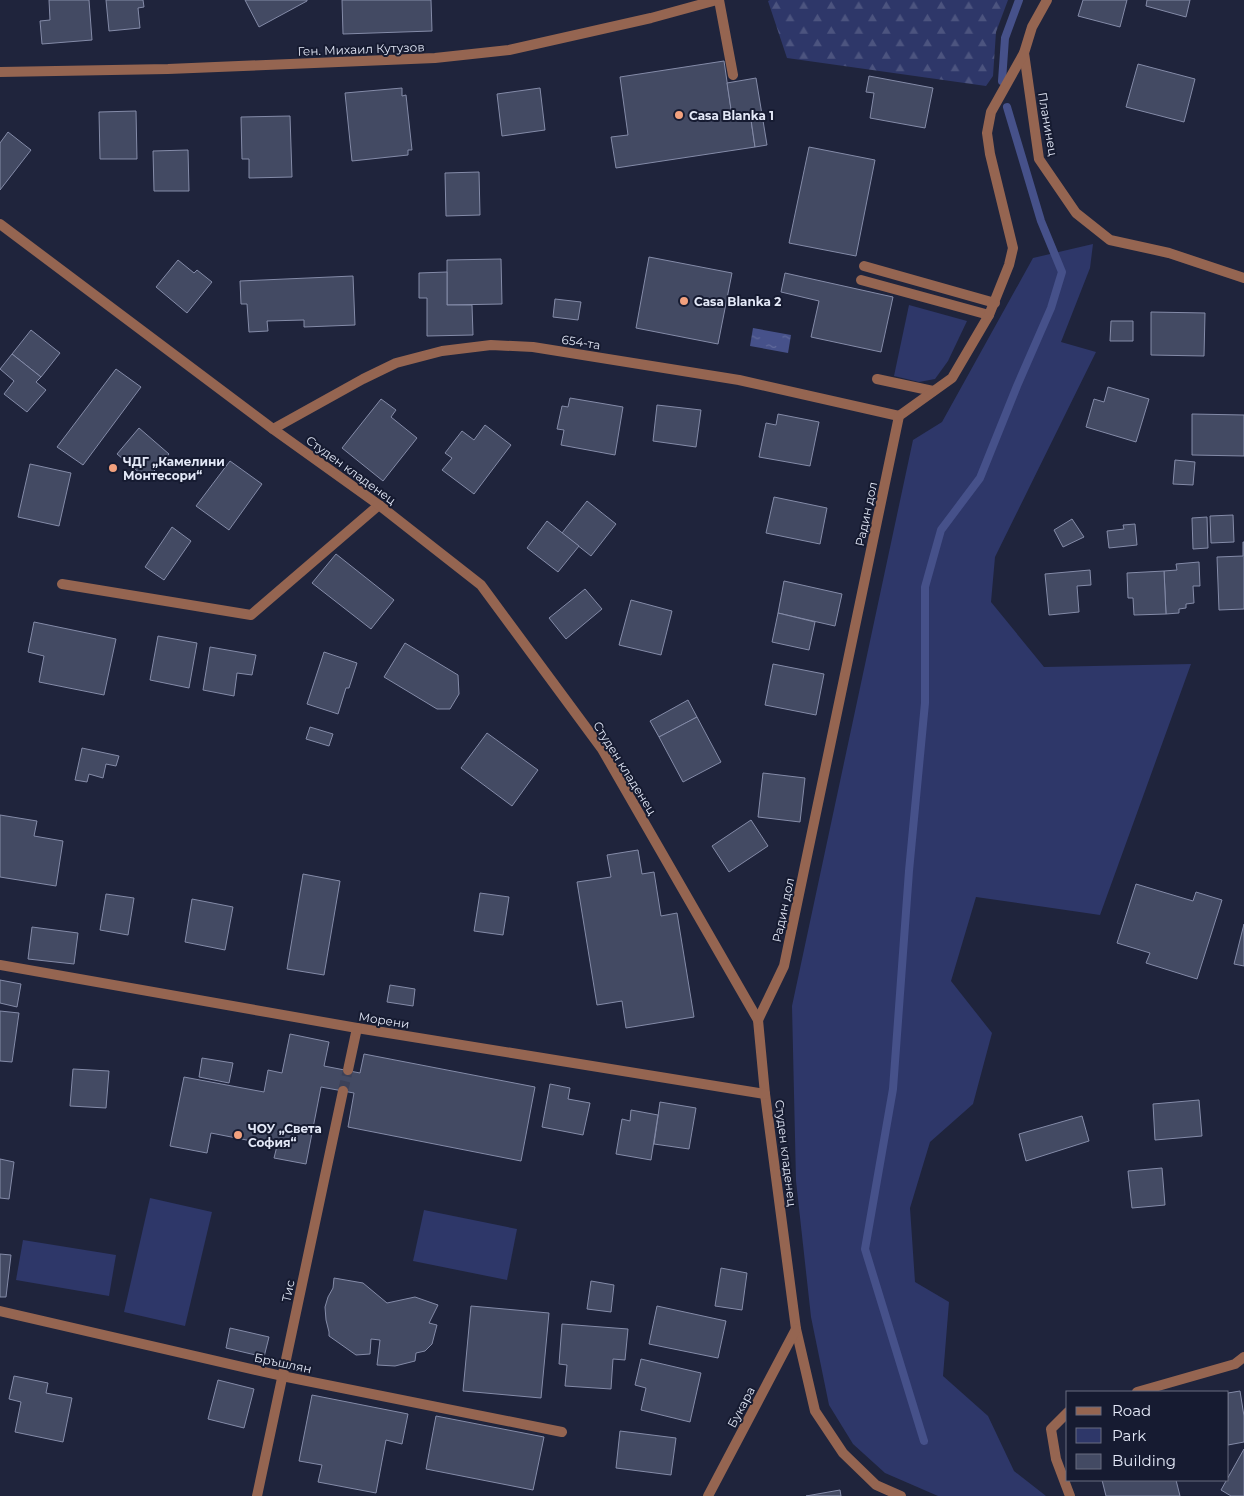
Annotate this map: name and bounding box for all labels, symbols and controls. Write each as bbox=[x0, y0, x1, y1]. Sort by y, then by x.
street label: Ген. Михаил Кутузов bbox=[297, 39, 425, 59]
street label: Планинец bbox=[1035, 91, 1061, 157]
place label: Casa Blanka 1 bbox=[689, 108, 774, 123]
marker: Casa Blanka 1 bbox=[673, 109, 685, 121]
place label: Casa Blanka 2 bbox=[694, 294, 781, 309]
marker: Casa Blanka 2 bbox=[678, 295, 690, 307]
street label: 654-та bbox=[560, 332, 602, 352]
street label: Студен кладенец bbox=[303, 432, 399, 508]
place label: ЧДГ „Камелини Монтесори“ bbox=[123, 454, 225, 483]
marker: ЧДГ „Камелини Монтесори“ bbox=[107, 462, 119, 474]
street label: Радин дол bbox=[852, 480, 880, 548]
street label: Студен кладенец bbox=[590, 718, 660, 818]
street label: Радин дол bbox=[769, 876, 797, 944]
street label: Морени bbox=[358, 1009, 410, 1031]
street label: Студен кладенец bbox=[772, 1099, 800, 1207]
place label: ЧОУ „Света София“ bbox=[248, 1121, 322, 1150]
marker: ЧОУ „Света София“ bbox=[232, 1129, 244, 1141]
street label: Тис bbox=[278, 1278, 298, 1303]
street label: Бръшлян bbox=[253, 1350, 313, 1376]
street label: Букара bbox=[724, 1384, 758, 1430]
legend bbox=[1066, 1391, 1229, 1481]
text: Road bbox=[1112, 1401, 1151, 1420]
text: Park bbox=[1112, 1426, 1146, 1445]
text: Building bbox=[1112, 1451, 1176, 1470]

